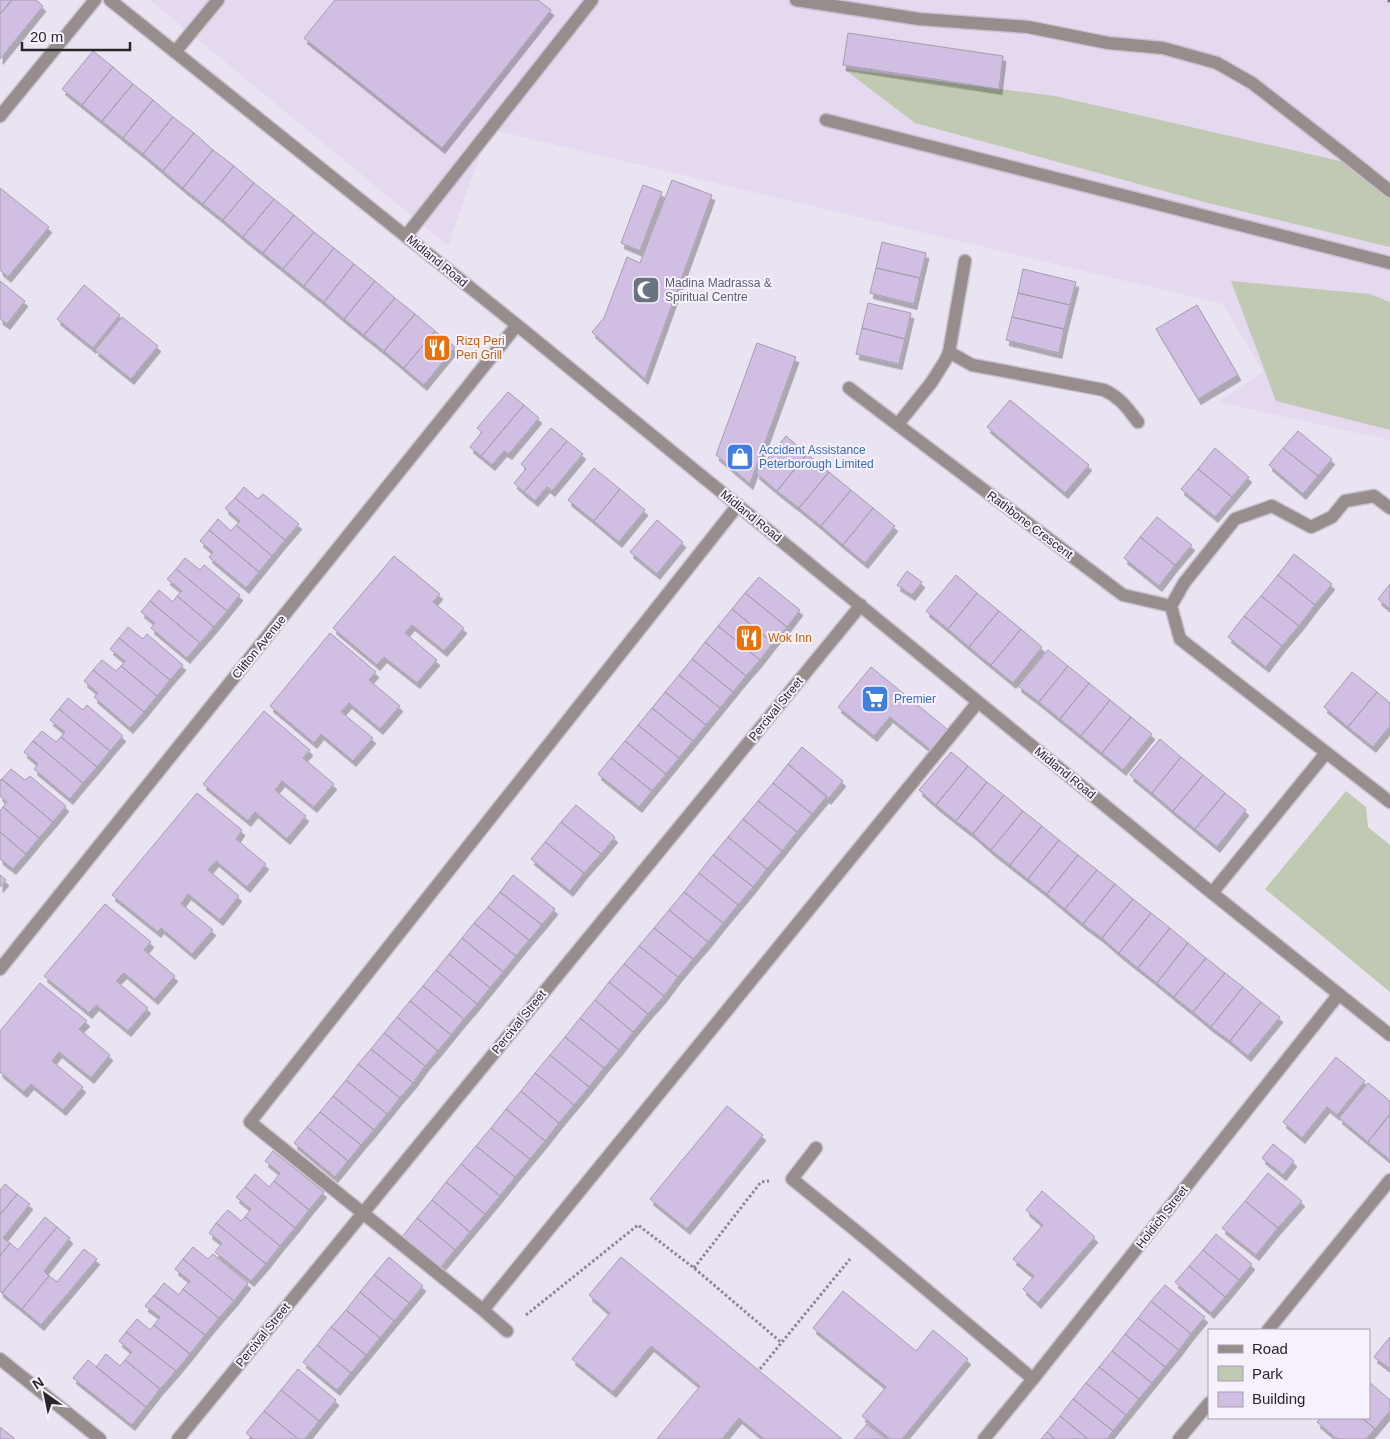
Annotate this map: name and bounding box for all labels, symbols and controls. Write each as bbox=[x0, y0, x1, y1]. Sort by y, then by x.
scale bar bbox=[22, 20, 130, 52]
text: 20 m bbox=[30, 28, 63, 45]
street label: Midland Road bbox=[404, 232, 470, 290]
mosque icon: Madina Madrassa & Spiritual Centre bbox=[631, 275, 661, 305]
place label: Madina Madrassa & Spiritual Centre bbox=[665, 276, 772, 304]
restaurant icon: Rizq Peri Peri Grill bbox=[422, 333, 452, 363]
place label: Rizq Peri Peri Grill bbox=[456, 334, 505, 362]
shop icon: Accident Assistance Peterborough Limited bbox=[725, 442, 755, 472]
place label: Accident Assistance Peterborough Limited bbox=[759, 443, 874, 471]
street label: Midland Road bbox=[718, 487, 784, 545]
street label: Rathbone Crescent bbox=[984, 488, 1076, 562]
street label: Clifton Avenue bbox=[229, 612, 289, 681]
restaurant icon: Wok Inn bbox=[734, 623, 764, 653]
place label: Wok Inn bbox=[768, 631, 812, 645]
street label: Percival Street bbox=[746, 674, 806, 744]
supermarket icon: Premier bbox=[860, 684, 890, 714]
place label: Premier bbox=[894, 692, 936, 706]
street label: Midland Road bbox=[1032, 744, 1098, 802]
street label: Percival Street bbox=[489, 987, 549, 1057]
street label: Holdich Street bbox=[1133, 1182, 1191, 1251]
street label: Percival Street bbox=[233, 1300, 293, 1370]
legend bbox=[1208, 1329, 1370, 1419]
text: Road bbox=[1252, 1340, 1288, 1357]
text: Park bbox=[1252, 1365, 1283, 1382]
north arrow bbox=[20, 1369, 70, 1419]
text: N bbox=[29, 1374, 47, 1393]
text: Building bbox=[1252, 1390, 1305, 1407]

